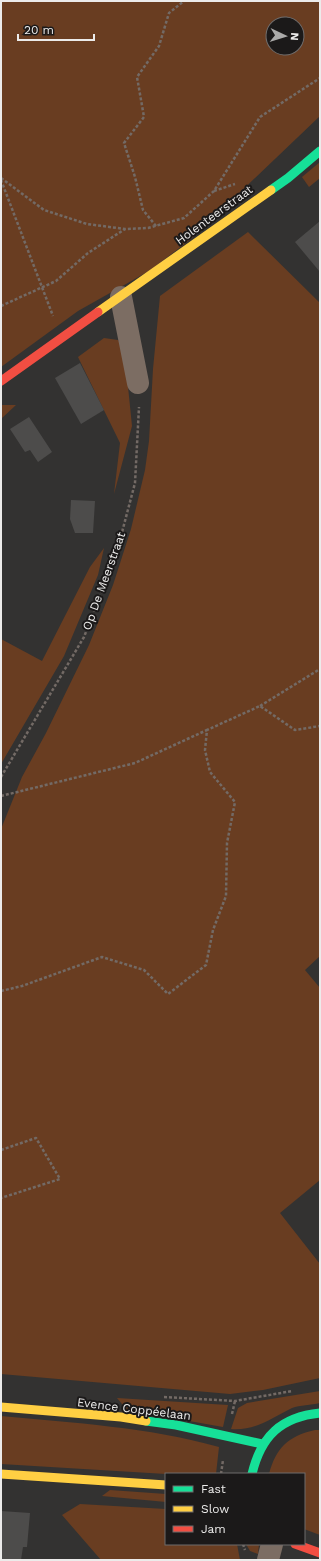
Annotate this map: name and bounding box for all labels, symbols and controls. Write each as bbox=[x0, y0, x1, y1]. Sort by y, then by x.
scale bar bbox=[18, 16, 94, 42]
north arrow bbox=[265, 16, 305, 56]
text: 20 m bbox=[24, 23, 54, 37]
text: N bbox=[288, 32, 301, 41]
street label: Holenteerstraat bbox=[173, 182, 255, 248]
street label: Op De Meerstraat bbox=[80, 530, 128, 632]
street label: Evence Coppéelaan bbox=[76, 1395, 192, 1423]
legend bbox=[165, 1473, 305, 1545]
text: Fast bbox=[201, 1482, 226, 1496]
text: Slow bbox=[201, 1502, 229, 1516]
text: Jam bbox=[201, 1522, 226, 1536]

